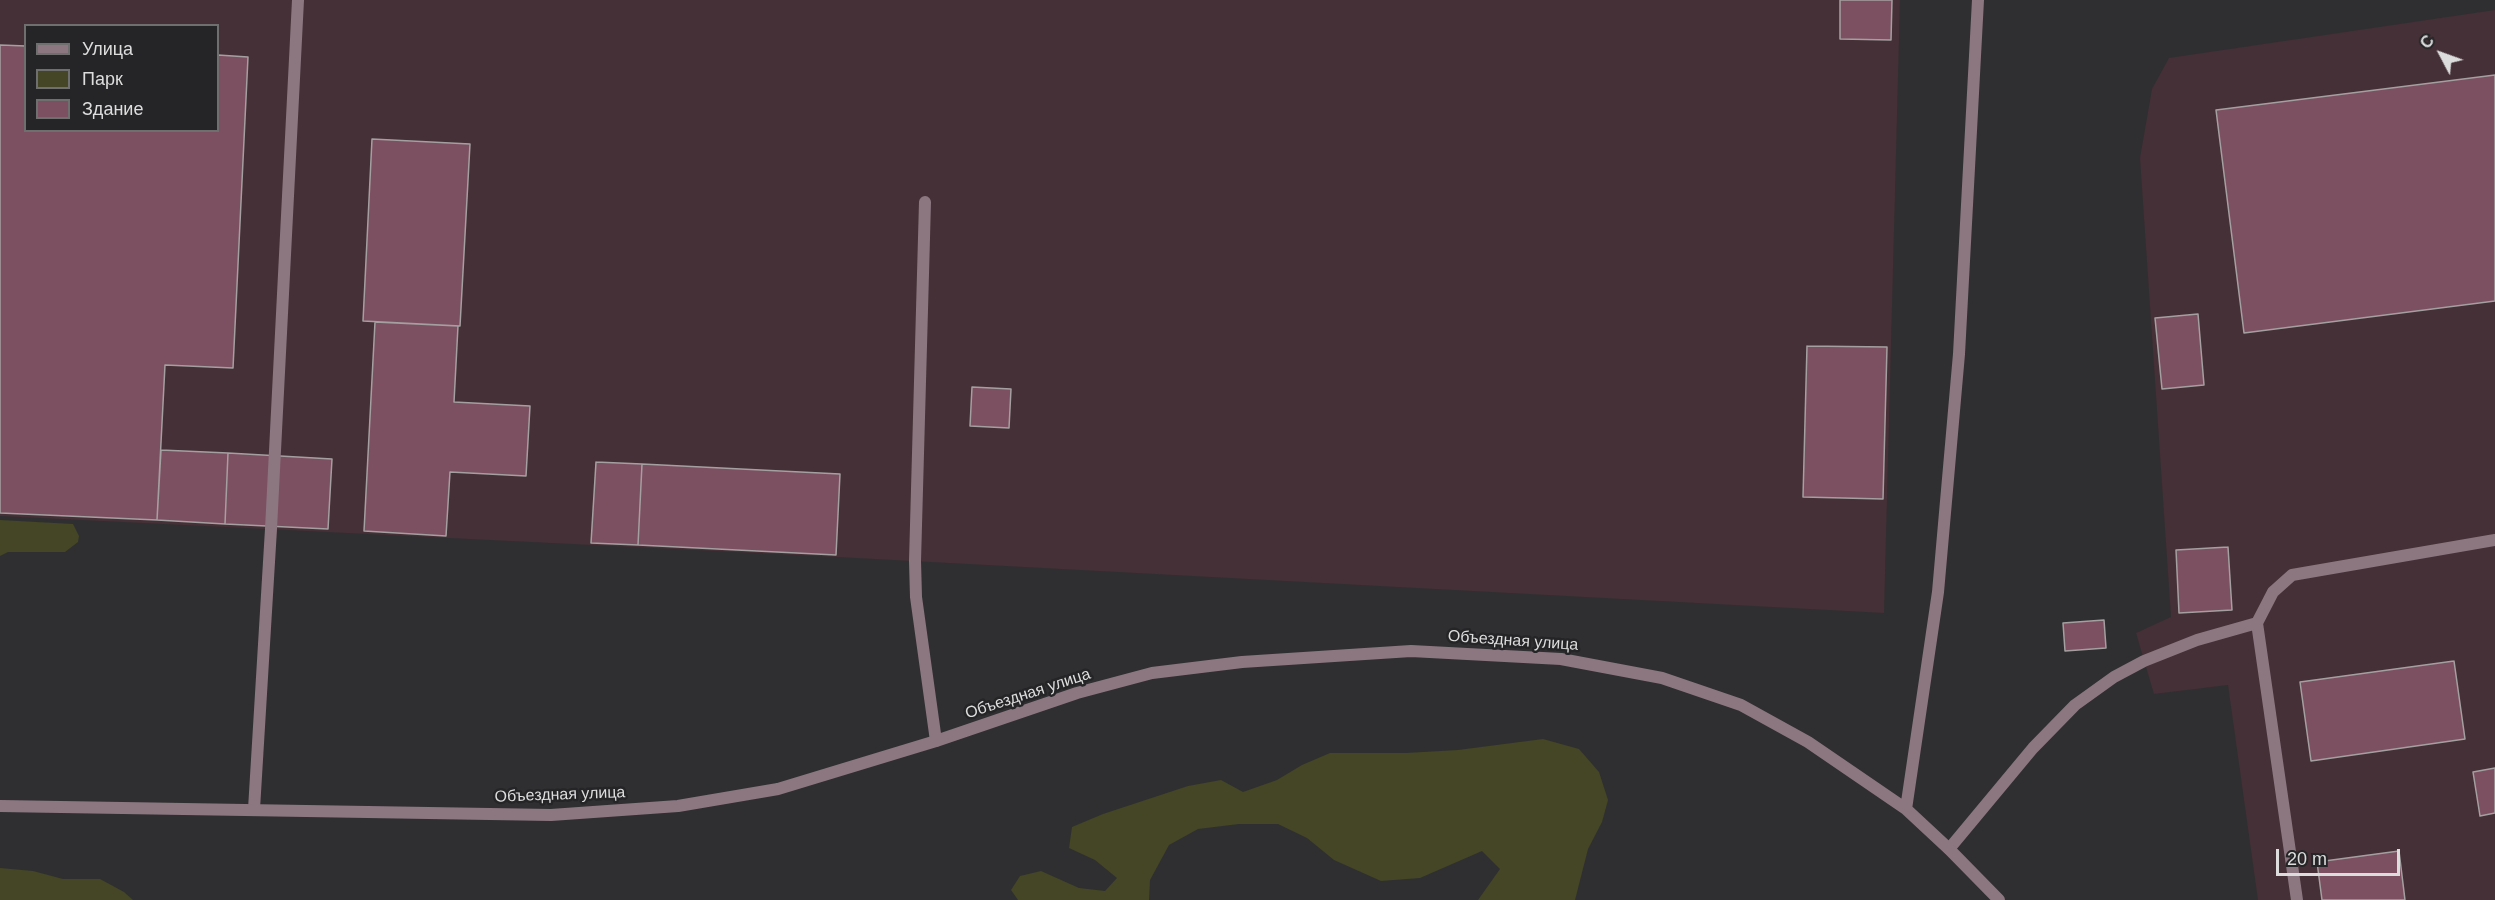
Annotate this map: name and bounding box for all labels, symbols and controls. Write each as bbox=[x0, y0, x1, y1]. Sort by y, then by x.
legend bbox=[24, 24, 219, 132]
north arrow bbox=[2411, 24, 2471, 84]
text: С bbox=[2417, 32, 2437, 52]
text: Улица bbox=[82, 39, 133, 59]
text: Парк bbox=[82, 69, 123, 89]
text: Здание bbox=[82, 99, 143, 119]
street label: Объездная улица bbox=[1447, 627, 1579, 655]
street label: Объездная улица bbox=[963, 665, 1093, 723]
street label: Объездная улица bbox=[494, 783, 626, 807]
scale bar bbox=[2279, 837, 2404, 875]
text: 20 m bbox=[2287, 849, 2327, 869]

